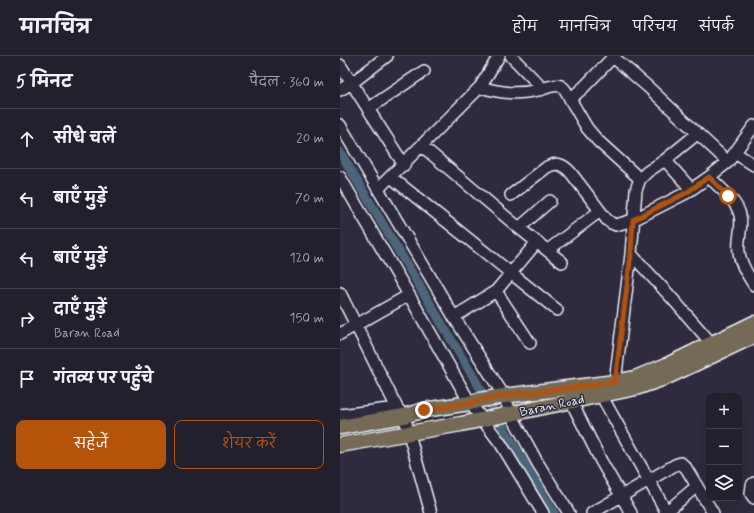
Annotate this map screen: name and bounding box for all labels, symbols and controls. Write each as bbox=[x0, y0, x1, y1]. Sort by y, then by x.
text: मानचित्र bbox=[20, 15, 91, 40]
text: होम bbox=[513, 18, 537, 36]
text: मानचित्र bbox=[559, 18, 611, 36]
text: परिचय bbox=[633, 18, 677, 36]
text: संपर्क bbox=[699, 18, 734, 36]
text: 5 मिनट bbox=[16, 71, 72, 93]
text: पैदल · 360 m bbox=[249, 74, 324, 91]
icon: ahead bbox=[16, 128, 38, 150]
text: सीधे चलें bbox=[54, 129, 116, 149]
text: 20 m bbox=[296, 130, 324, 147]
route start bbox=[719, 187, 737, 205]
icon: left bbox=[16, 188, 38, 210]
text: बाएँ मुड़ें bbox=[54, 189, 107, 209]
text: 70 m bbox=[295, 190, 324, 207]
icon: left bbox=[16, 248, 38, 270]
text: बाएँ मुड़ें bbox=[54, 249, 107, 269]
text: 120 m bbox=[290, 250, 324, 267]
text: दाएँ मुड़ें bbox=[54, 300, 106, 320]
icon: right bbox=[16, 308, 38, 330]
text: 150 m bbox=[290, 310, 324, 327]
text: Baran Road bbox=[54, 325, 120, 342]
icon: arrive bbox=[16, 368, 38, 390]
text: गंतव्य पर पहुँचे bbox=[54, 369, 153, 389]
street label: Baran Road bbox=[518, 391, 586, 421]
map controls bbox=[706, 393, 742, 501]
button: + bbox=[706, 393, 742, 429]
route end bbox=[415, 401, 433, 419]
button: सहेजें bbox=[16, 420, 166, 469]
button: शेयर करें bbox=[174, 420, 324, 469]
button: − bbox=[706, 429, 742, 465]
button: layers bbox=[706, 465, 742, 501]

